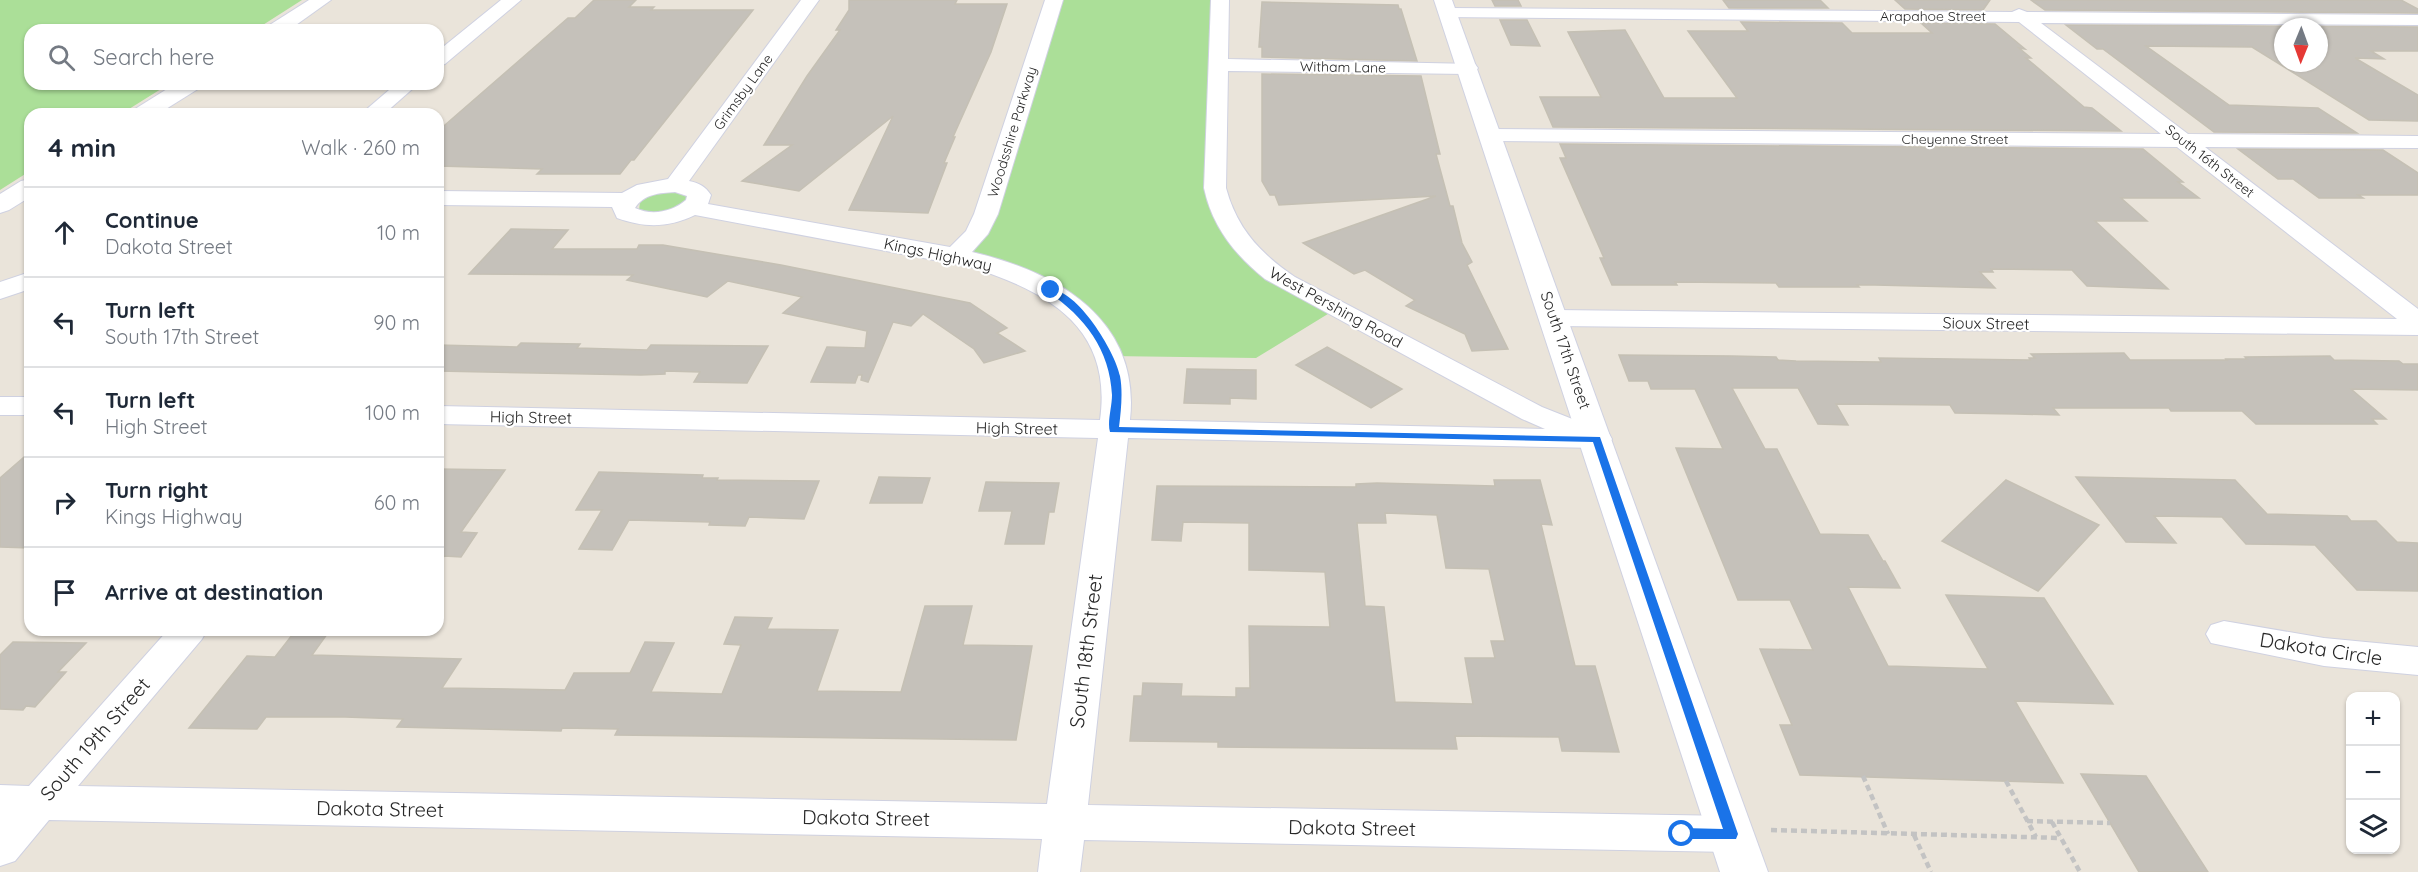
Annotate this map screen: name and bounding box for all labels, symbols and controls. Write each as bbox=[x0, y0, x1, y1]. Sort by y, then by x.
street label: Arapahoe Street bbox=[1880, 7, 1986, 25]
north arrow bbox=[2274, 18, 2328, 72]
search box bbox=[24, 24, 444, 90]
icon: search bbox=[45, 41, 78, 74]
text: Search here bbox=[93, 43, 214, 71]
street label: Grimsby Lane bbox=[709, 50, 777, 134]
street label: Witham Lane bbox=[1300, 57, 1386, 77]
street label: Woodsshire Parkway bbox=[983, 64, 1041, 200]
street label: South 16th Street bbox=[2162, 121, 2258, 202]
street label: Cheyenne Street bbox=[1902, 130, 2009, 148]
text: 4 min bbox=[48, 131, 116, 164]
text: Walk · 260 m bbox=[301, 135, 420, 160]
text: Continue bbox=[105, 206, 199, 234]
icon: ahead bbox=[48, 216, 81, 249]
text: 10 m bbox=[377, 220, 420, 245]
street label: Kings Highway bbox=[882, 233, 994, 275]
text: Dakota Street bbox=[105, 234, 233, 259]
street label: West Pershing Road bbox=[1266, 262, 1406, 352]
route end bbox=[1037, 276, 1063, 302]
street label: South 17th Street bbox=[1536, 288, 1596, 412]
text: Turn left bbox=[105, 296, 195, 324]
icon: left bbox=[48, 306, 81, 339]
text: 90 m bbox=[373, 310, 420, 335]
street label: Sioux Street bbox=[1942, 312, 2030, 334]
text: South 17th Street bbox=[105, 324, 259, 349]
text: Turn left bbox=[105, 386, 195, 414]
icon: left bbox=[48, 396, 81, 429]
text: 100 m bbox=[365, 400, 420, 425]
street label: High Street bbox=[490, 406, 572, 428]
text: High Street bbox=[105, 414, 208, 439]
street label: High Street bbox=[976, 417, 1058, 439]
text: Turn right bbox=[105, 476, 209, 504]
icon: right bbox=[48, 486, 81, 519]
text: 60 m bbox=[374, 490, 420, 515]
text: Kings Highway bbox=[105, 504, 243, 529]
street label: South 18th Street bbox=[1064, 572, 1107, 729]
icon: arrive bbox=[48, 576, 81, 609]
text: Arrive at destination bbox=[105, 578, 323, 606]
street label: Dakota Circle bbox=[2258, 626, 2384, 671]
street label: South 19th Street bbox=[34, 672, 155, 805]
map controls bbox=[2346, 692, 2400, 854]
button: + bbox=[2346, 692, 2400, 746]
button: − bbox=[2346, 746, 2400, 800]
street label: Dakota Street bbox=[316, 795, 444, 822]
button: layers bbox=[2346, 800, 2400, 854]
street label: Dakota Street bbox=[802, 804, 930, 831]
street label: Dakota Street bbox=[1288, 814, 1416, 841]
route start bbox=[1668, 820, 1694, 846]

